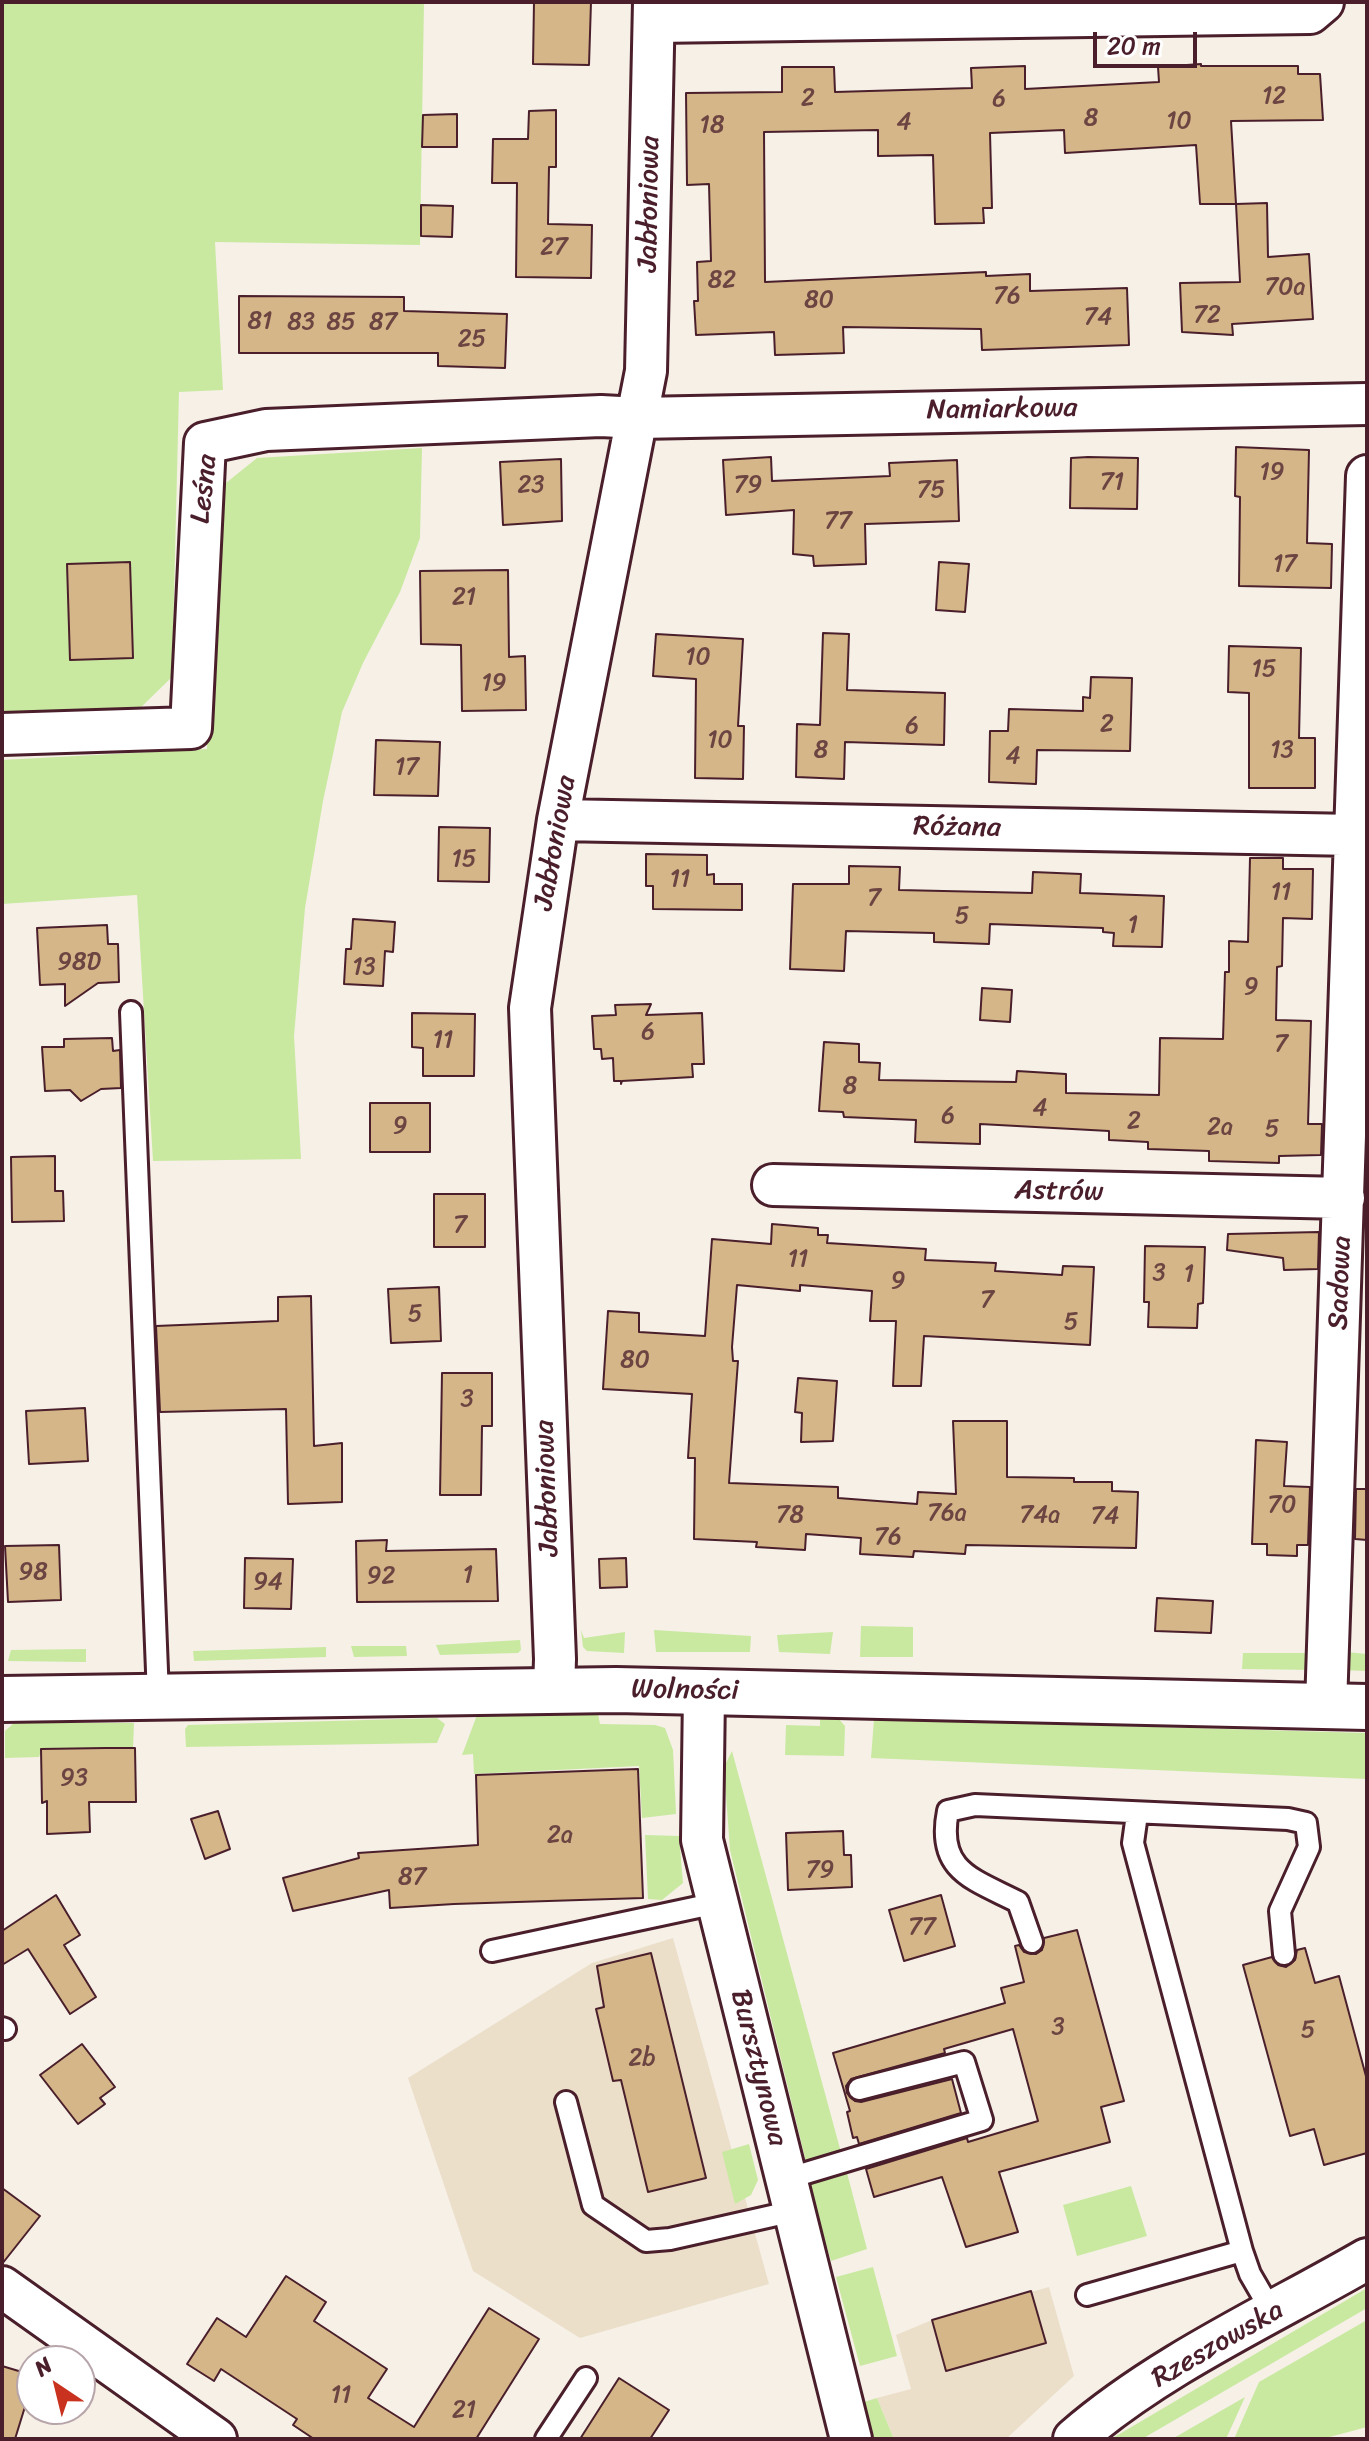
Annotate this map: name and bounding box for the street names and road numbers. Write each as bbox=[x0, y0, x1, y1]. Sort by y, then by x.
street label: Jabłoniowa bbox=[632, 136, 668, 272]
street label: Namiarkowa bbox=[926, 392, 1078, 428]
street label: Leśna bbox=[185, 453, 225, 525]
street label: Jabłoniowa bbox=[528, 773, 584, 913]
street label: Różana bbox=[913, 810, 1001, 846]
street label: Astrów bbox=[1014, 1174, 1104, 1210]
street label: Sadowa bbox=[1323, 1235, 1359, 1331]
street label: Jabłoniowa bbox=[529, 1419, 567, 1557]
street label: Wolności bbox=[631, 1673, 739, 1709]
street label: Bursztynowa bbox=[722, 1986, 794, 2150]
street label: Rzeszowska bbox=[1146, 2294, 1290, 2396]

